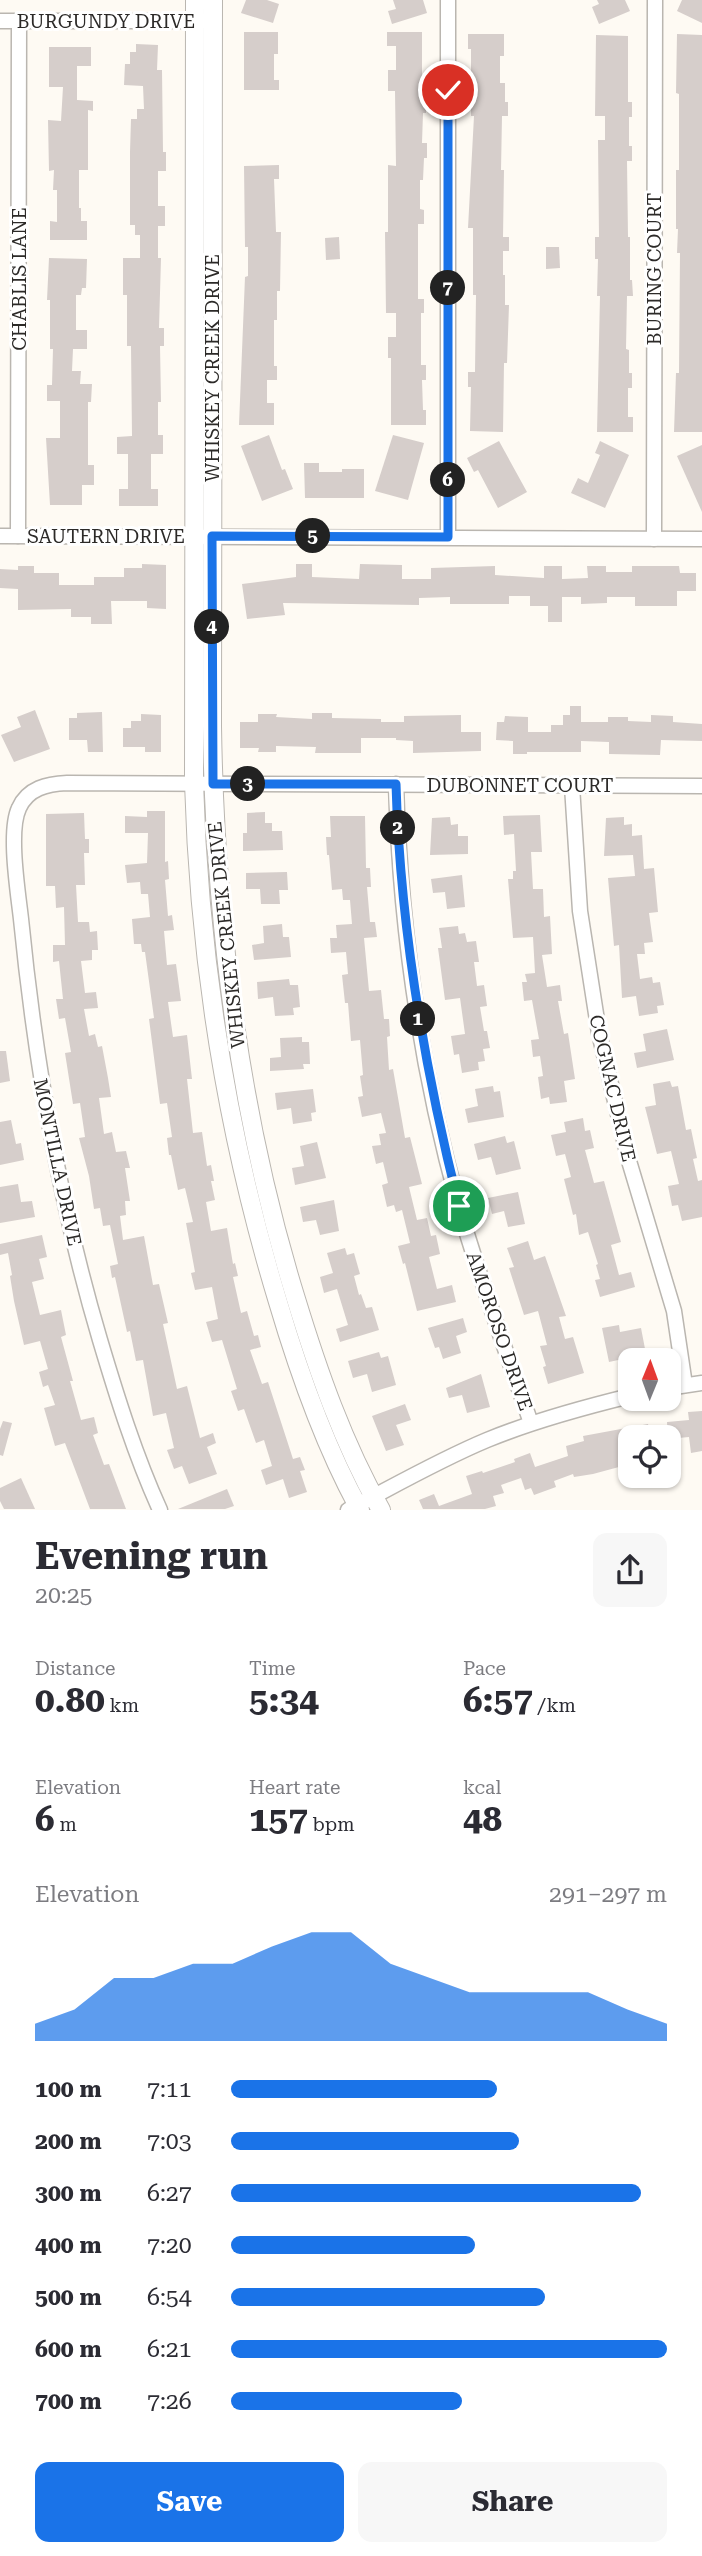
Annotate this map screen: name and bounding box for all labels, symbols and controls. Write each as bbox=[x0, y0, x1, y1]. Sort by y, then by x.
street label: BURGUNDY DRIVE bbox=[17, 10, 195, 33]
pin bbox=[418, 60, 478, 120]
icon: check bbox=[429, 71, 467, 109]
street label: BURING COURT bbox=[643, 193, 666, 345]
street label: CHABLIS LANE bbox=[8, 207, 31, 351]
street label: WHISKEY CREEK DRIVE bbox=[201, 254, 224, 482]
pin: 7 bbox=[430, 270, 466, 306]
text: 7 bbox=[442, 276, 453, 299]
pin: 6 bbox=[430, 462, 466, 498]
text: 6 bbox=[442, 468, 453, 491]
pin: 5 bbox=[296, 518, 330, 554]
text: 5 bbox=[307, 524, 318, 547]
street label: SAUTERN DRIVE bbox=[27, 525, 185, 548]
pin: 4 bbox=[194, 610, 230, 644]
text: 4 bbox=[206, 615, 217, 638]
pin: 3 bbox=[230, 766, 266, 802]
text: 3 bbox=[242, 772, 253, 795]
street label: DUBONNET COURT bbox=[426, 774, 614, 797]
pin: 2 bbox=[380, 810, 416, 846]
text: 2 bbox=[392, 816, 403, 839]
street label: WHISKEY CREEK DRIVE bbox=[203, 820, 250, 1050]
pin: 1 bbox=[400, 1002, 436, 1036]
text: 1 bbox=[412, 1007, 423, 1030]
street label: COGNAC DRIVE bbox=[584, 1012, 641, 1164]
street label: MONTILLA DRIVE bbox=[29, 1076, 86, 1248]
pin bbox=[429, 1176, 489, 1236]
icon: arrive bbox=[440, 1187, 478, 1225]
street label: AMOROSO DRIVE bbox=[462, 1249, 538, 1414]
north arrow bbox=[618, 1348, 681, 1410]
map controls bbox=[618, 1348, 681, 1488]
button: locate bbox=[618, 1425, 681, 1488]
button: share bbox=[593, 1533, 667, 1607]
text: Evening run bbox=[35, 1534, 268, 1578]
text: 20:25 bbox=[35, 1582, 92, 1609]
text: Distance bbox=[35, 1657, 115, 1680]
text: Time bbox=[249, 1657, 296, 1680]
text: Pace bbox=[463, 1657, 506, 1680]
text: 0.80 bbox=[35, 1680, 105, 1721]
text: 5:34 bbox=[249, 1680, 319, 1721]
text: 6:57 bbox=[463, 1680, 533, 1721]
text: km bbox=[105, 1694, 139, 1717]
text: /km bbox=[533, 1694, 576, 1717]
text: Elevation bbox=[35, 1776, 121, 1799]
text: Heart rate bbox=[249, 1776, 340, 1799]
text: kcal bbox=[463, 1776, 501, 1799]
text: 6 bbox=[35, 1799, 55, 1840]
text: 157 bbox=[249, 1799, 308, 1840]
text: 48 bbox=[463, 1799, 502, 1840]
text: m bbox=[55, 1813, 77, 1836]
text: bpm bbox=[308, 1813, 355, 1836]
text: Elevation bbox=[35, 1881, 139, 1908]
text: 291–297 m bbox=[549, 1881, 667, 1908]
text: 100 m bbox=[35, 2076, 102, 2103]
text: 7:11 bbox=[147, 2076, 192, 2103]
text: 200 m bbox=[35, 2128, 102, 2155]
text: 7:03 bbox=[147, 2128, 192, 2155]
text: 300 m bbox=[35, 2180, 102, 2207]
text: 6:27 bbox=[147, 2180, 192, 2207]
text: 400 m bbox=[35, 2232, 102, 2259]
text: 7:20 bbox=[147, 2232, 192, 2259]
text: 500 m bbox=[35, 2284, 102, 2311]
text: 6:54 bbox=[147, 2284, 192, 2311]
text: 600 m bbox=[35, 2336, 102, 2363]
text: 6:21 bbox=[147, 2336, 192, 2363]
text: 700 m bbox=[35, 2388, 102, 2415]
text: 7:26 bbox=[147, 2388, 192, 2415]
button: Save bbox=[35, 2462, 344, 2542]
button: Share bbox=[358, 2462, 667, 2542]

